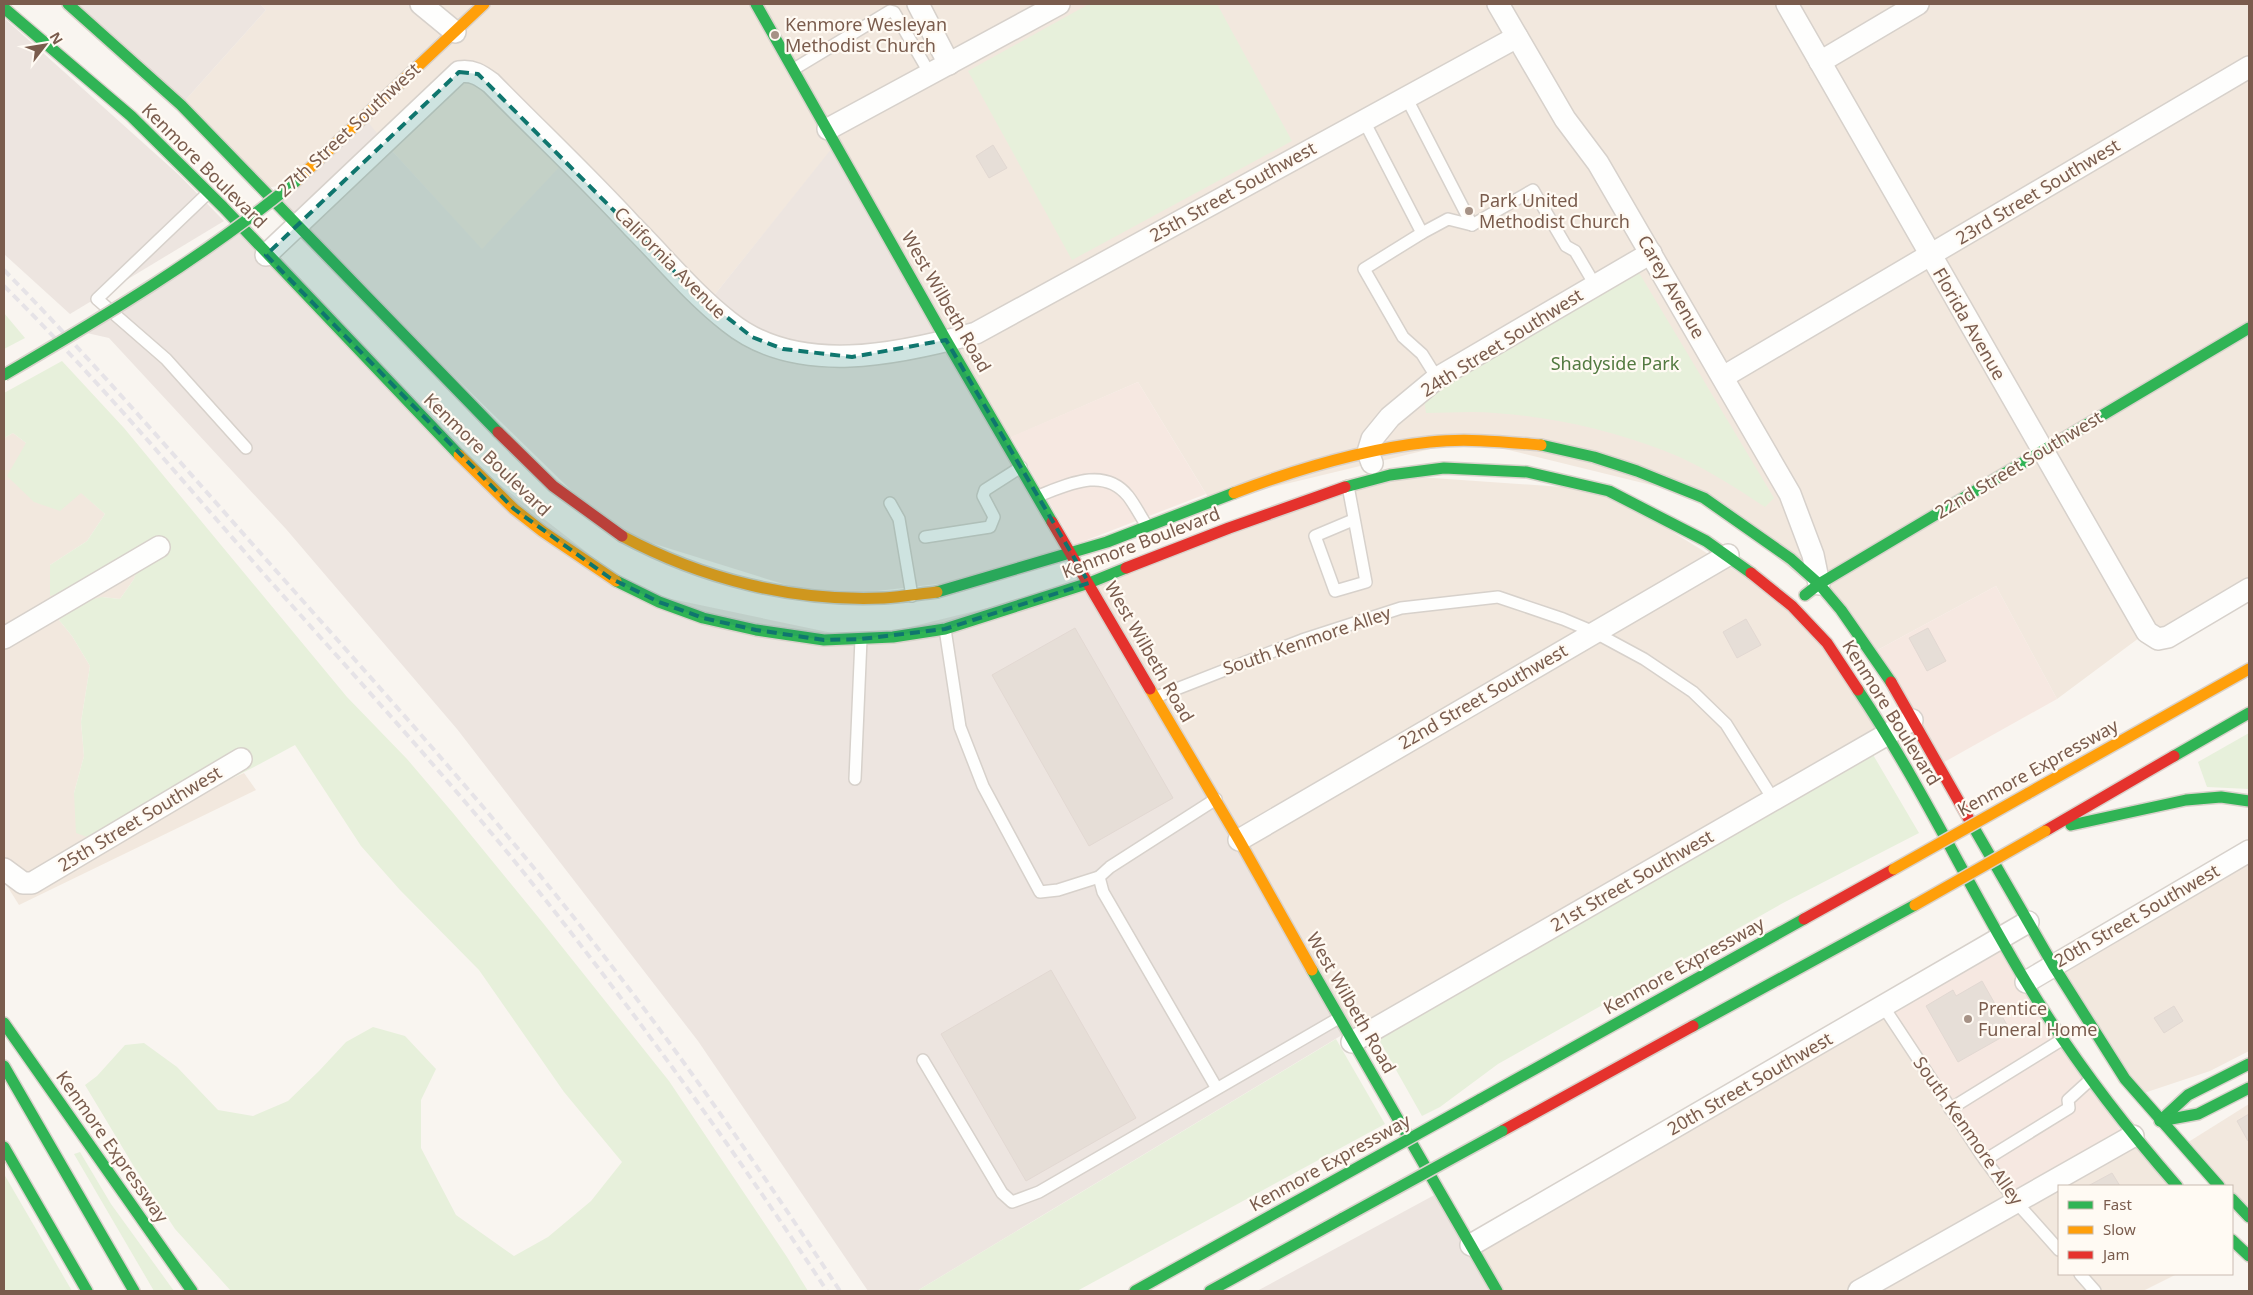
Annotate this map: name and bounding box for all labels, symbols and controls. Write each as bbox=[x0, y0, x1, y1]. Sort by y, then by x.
place label: Kenmore Wesleyan Methodist Church bbox=[785, 12, 947, 57]
north arrow bbox=[20, 20, 70, 70]
text: N bbox=[45, 28, 68, 48]
marker: Kenmore Wesleyan Methodist Church bbox=[769, 29, 781, 41]
street label: 27th Street Southwest bbox=[272, 56, 425, 202]
street label: Kenmore Boulevard bbox=[137, 98, 272, 233]
street label: 23rd Street Southwest bbox=[1951, 132, 2124, 250]
street label: 25th Street Southwest bbox=[1145, 135, 1320, 247]
place label: Park United Methodist Church bbox=[1479, 188, 1630, 233]
street label: California Avenue bbox=[610, 201, 732, 323]
marker: Park United Methodist Church bbox=[1463, 205, 1475, 217]
street label: West Wilbeth Road bbox=[897, 227, 997, 376]
street label: Carey Avenue bbox=[1633, 231, 1711, 342]
street label: Florida Avenue bbox=[1928, 263, 2012, 384]
street label: 24th Street Southwest bbox=[1416, 282, 1587, 402]
park label: Shadyside Park bbox=[1551, 351, 1680, 375]
street label: Kenmore Boulevard bbox=[419, 387, 556, 521]
street label: 22nd Street Southwest bbox=[1930, 404, 2107, 524]
street label: Kenmore Boulevard bbox=[1058, 501, 1223, 583]
street label: West Wilbeth Road bbox=[1100, 577, 1200, 726]
street label: South Kenmore Alley bbox=[1220, 600, 1395, 680]
street label: Kenmore Boulevard bbox=[1837, 635, 1946, 790]
street label: 22nd Street Southwest bbox=[1394, 638, 1572, 754]
street label: Kenmore Expressway bbox=[1953, 712, 2123, 821]
street label: 25th Street Southwest bbox=[53, 760, 226, 877]
street label: 21st Street Southwest bbox=[1546, 823, 1718, 937]
street label: 20th Street Southwest bbox=[2050, 858, 2224, 972]
street label: Kenmore Expressway bbox=[1599, 910, 1769, 1019]
street label: West Wilbeth Road bbox=[1302, 928, 1402, 1077]
place label: Prentice Funeral Home bbox=[1978, 996, 2097, 1041]
marker: Prentice Funeral Home bbox=[1962, 1013, 1974, 1025]
street label: 20th Street Southwest bbox=[1663, 1026, 1837, 1140]
street label: South Kenmore Alley bbox=[1909, 1051, 2030, 1210]
street label: Kenmore Expressway bbox=[51, 1066, 175, 1228]
street label: Kenmore Expressway bbox=[1245, 1107, 1415, 1216]
legend bbox=[2058, 1185, 2233, 1275]
text: Fast bbox=[2103, 1194, 2132, 1214]
text: Slow bbox=[2103, 1219, 2136, 1239]
text: Jam bbox=[2101, 1244, 2130, 1264]

